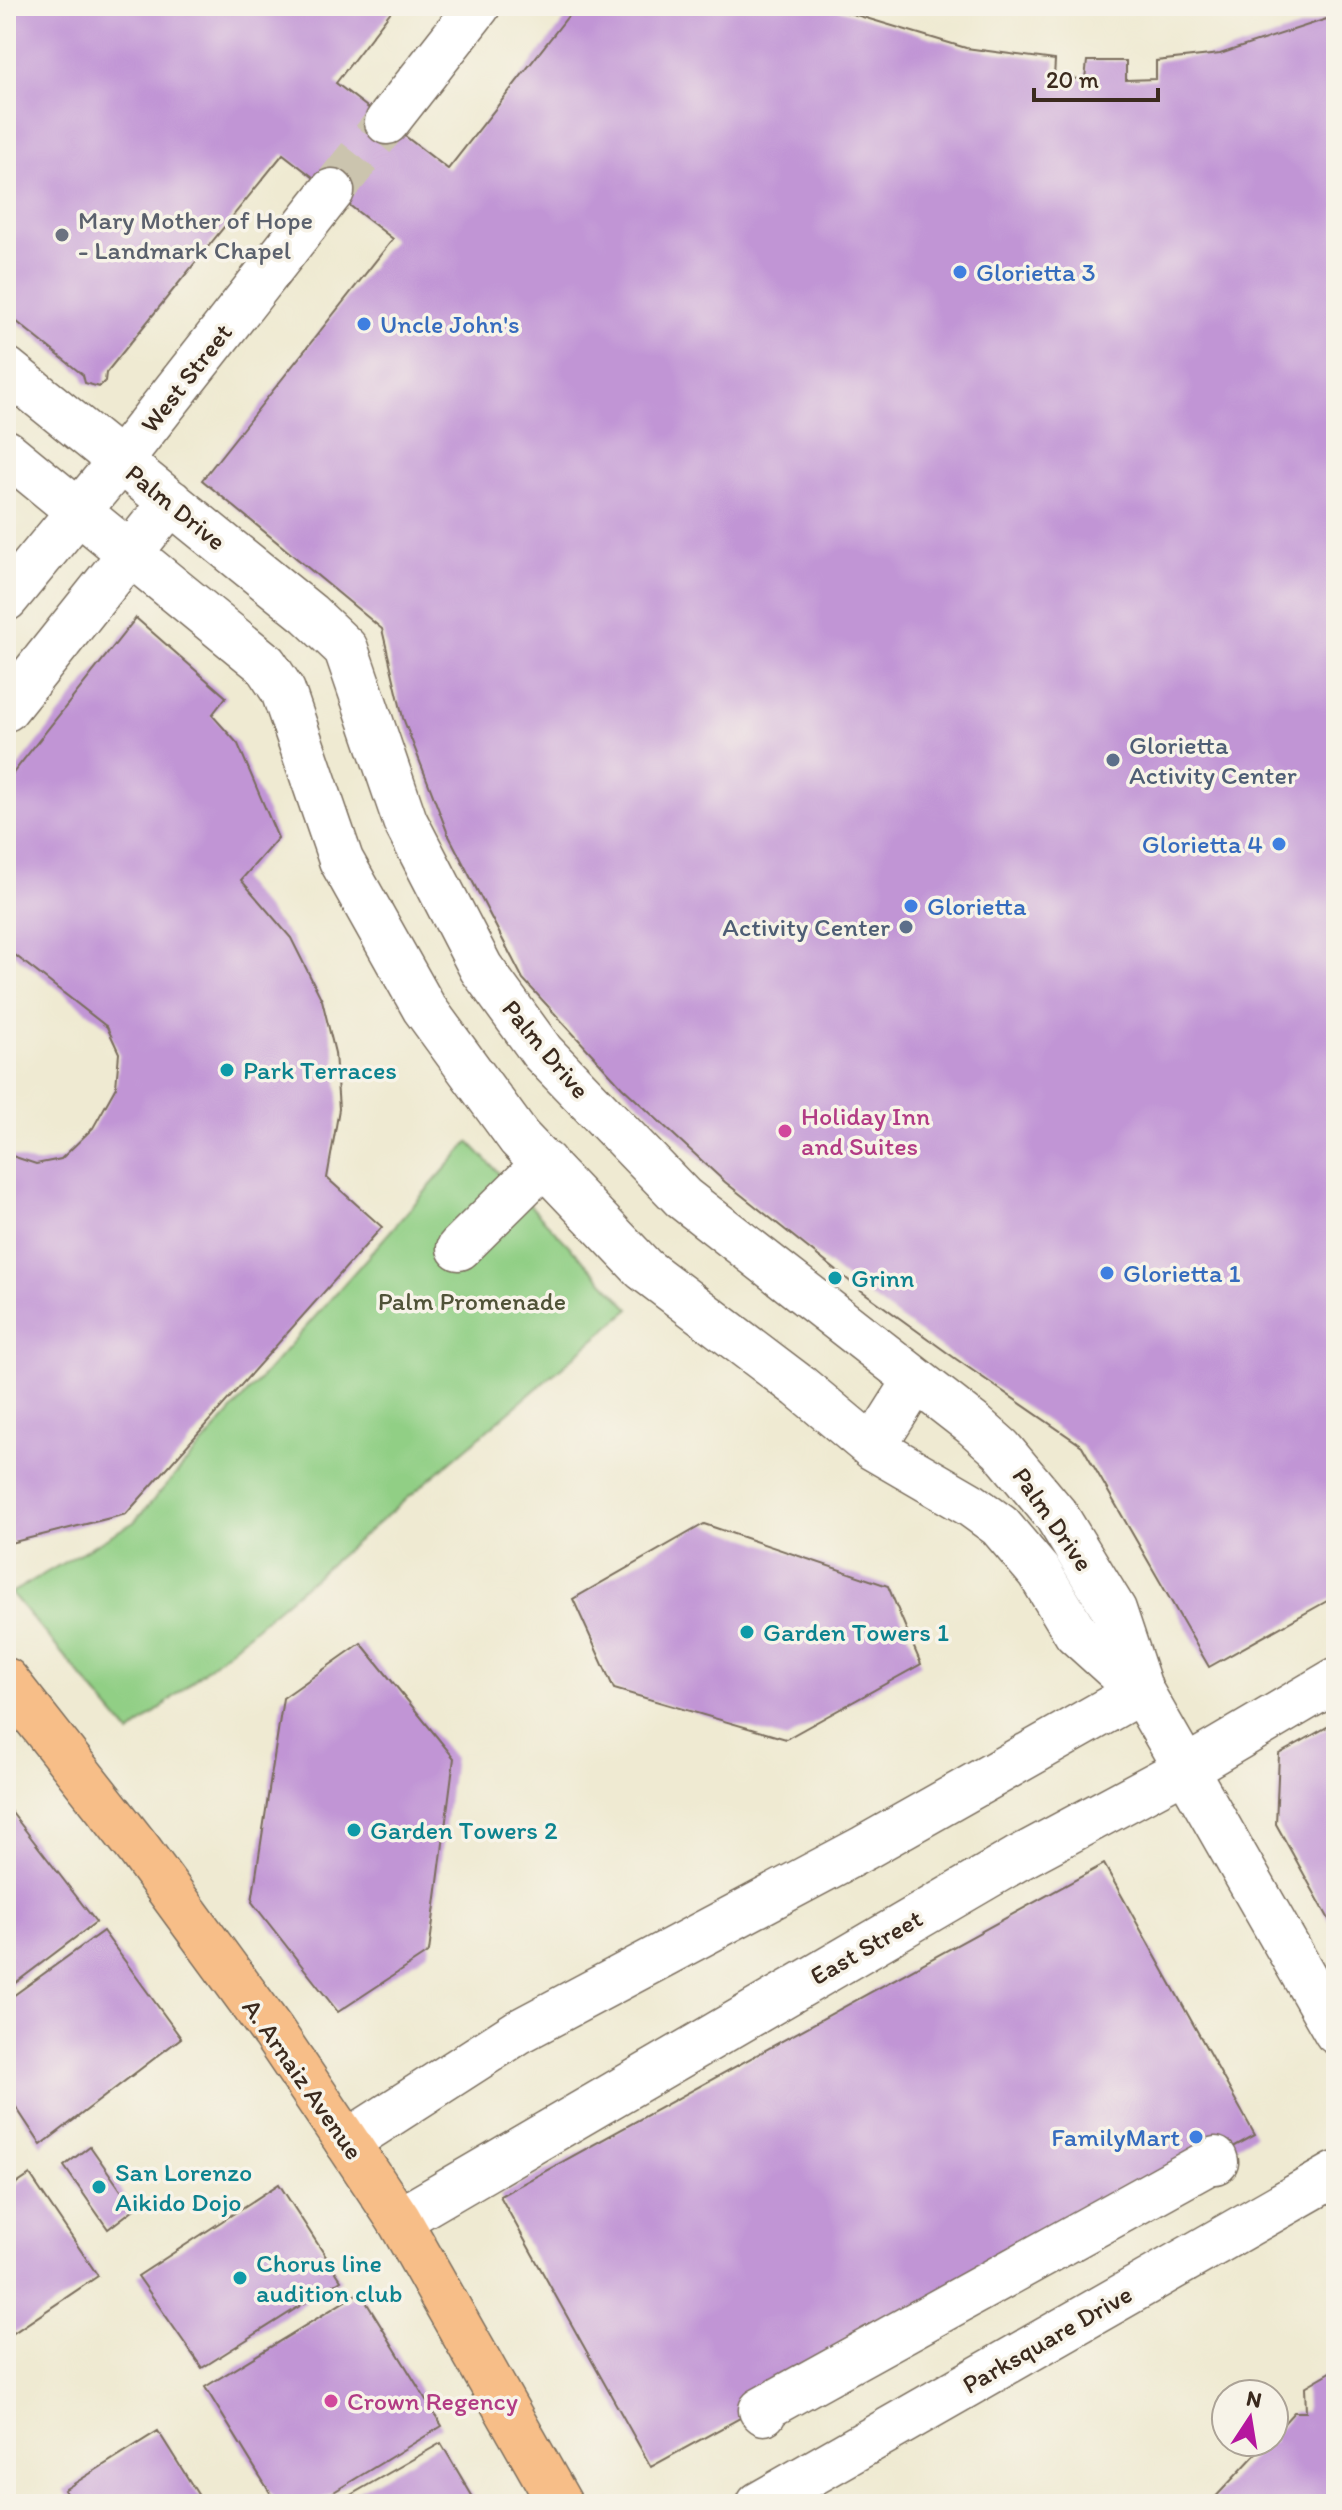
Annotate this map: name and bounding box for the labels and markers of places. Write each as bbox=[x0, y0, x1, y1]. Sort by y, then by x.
place label: Mary Mother of Hope - Landmark Chapel bbox=[78, 204, 313, 266]
marker: Mary Mother of Hope - Landmark Chapel bbox=[53, 226, 71, 244]
place label: Glorietta 3 bbox=[976, 256, 1096, 288]
marker: Glorietta 3 bbox=[951, 263, 969, 281]
place label: Uncle John's bbox=[380, 308, 520, 340]
marker: Uncle John's bbox=[355, 315, 373, 333]
place label: Glorietta Activity Center bbox=[1129, 729, 1297, 791]
marker: Glorietta Activity Center bbox=[1104, 751, 1122, 769]
place label: Glorietta 4 bbox=[1142, 828, 1263, 860]
marker: Glorietta 4 bbox=[1270, 835, 1288, 853]
place label: Glorietta bbox=[927, 890, 1027, 922]
marker: Glorietta bbox=[902, 897, 920, 915]
place label: Activity Center bbox=[722, 911, 890, 943]
marker: Activity Center bbox=[897, 918, 915, 936]
place label: Park Terraces bbox=[243, 1054, 397, 1086]
marker: Park Terraces bbox=[218, 1061, 236, 1079]
place label: Holiday Inn and Suites bbox=[801, 1100, 930, 1162]
marker: Holiday Inn and Suites bbox=[776, 1122, 794, 1140]
place label: Glorietta 1 bbox=[1123, 1257, 1241, 1289]
place label: Grinn bbox=[851, 1262, 915, 1294]
marker: Glorietta 1 bbox=[1098, 1264, 1116, 1282]
marker: Grinn bbox=[826, 1269, 844, 1287]
place label: Garden Towers 1 bbox=[763, 1616, 949, 1648]
marker: Garden Towers 1 bbox=[738, 1623, 756, 1641]
place label: Garden Towers 2 bbox=[370, 1814, 558, 1846]
marker: Garden Towers 2 bbox=[345, 1821, 363, 1839]
place label: FamilyMart bbox=[1051, 2121, 1180, 2153]
marker: FamilyMart bbox=[1187, 2128, 1205, 2146]
place label: San Lorenzo Aikido Dojo bbox=[115, 2156, 252, 2218]
marker: San Lorenzo Aikido Dojo bbox=[90, 2178, 108, 2196]
place label: Chorus line audition club bbox=[256, 2247, 402, 2309]
marker: Chorus line audition club bbox=[231, 2269, 249, 2287]
place label: Crown Regency bbox=[347, 2385, 518, 2417]
marker: Crown Regency bbox=[322, 2392, 340, 2410]

